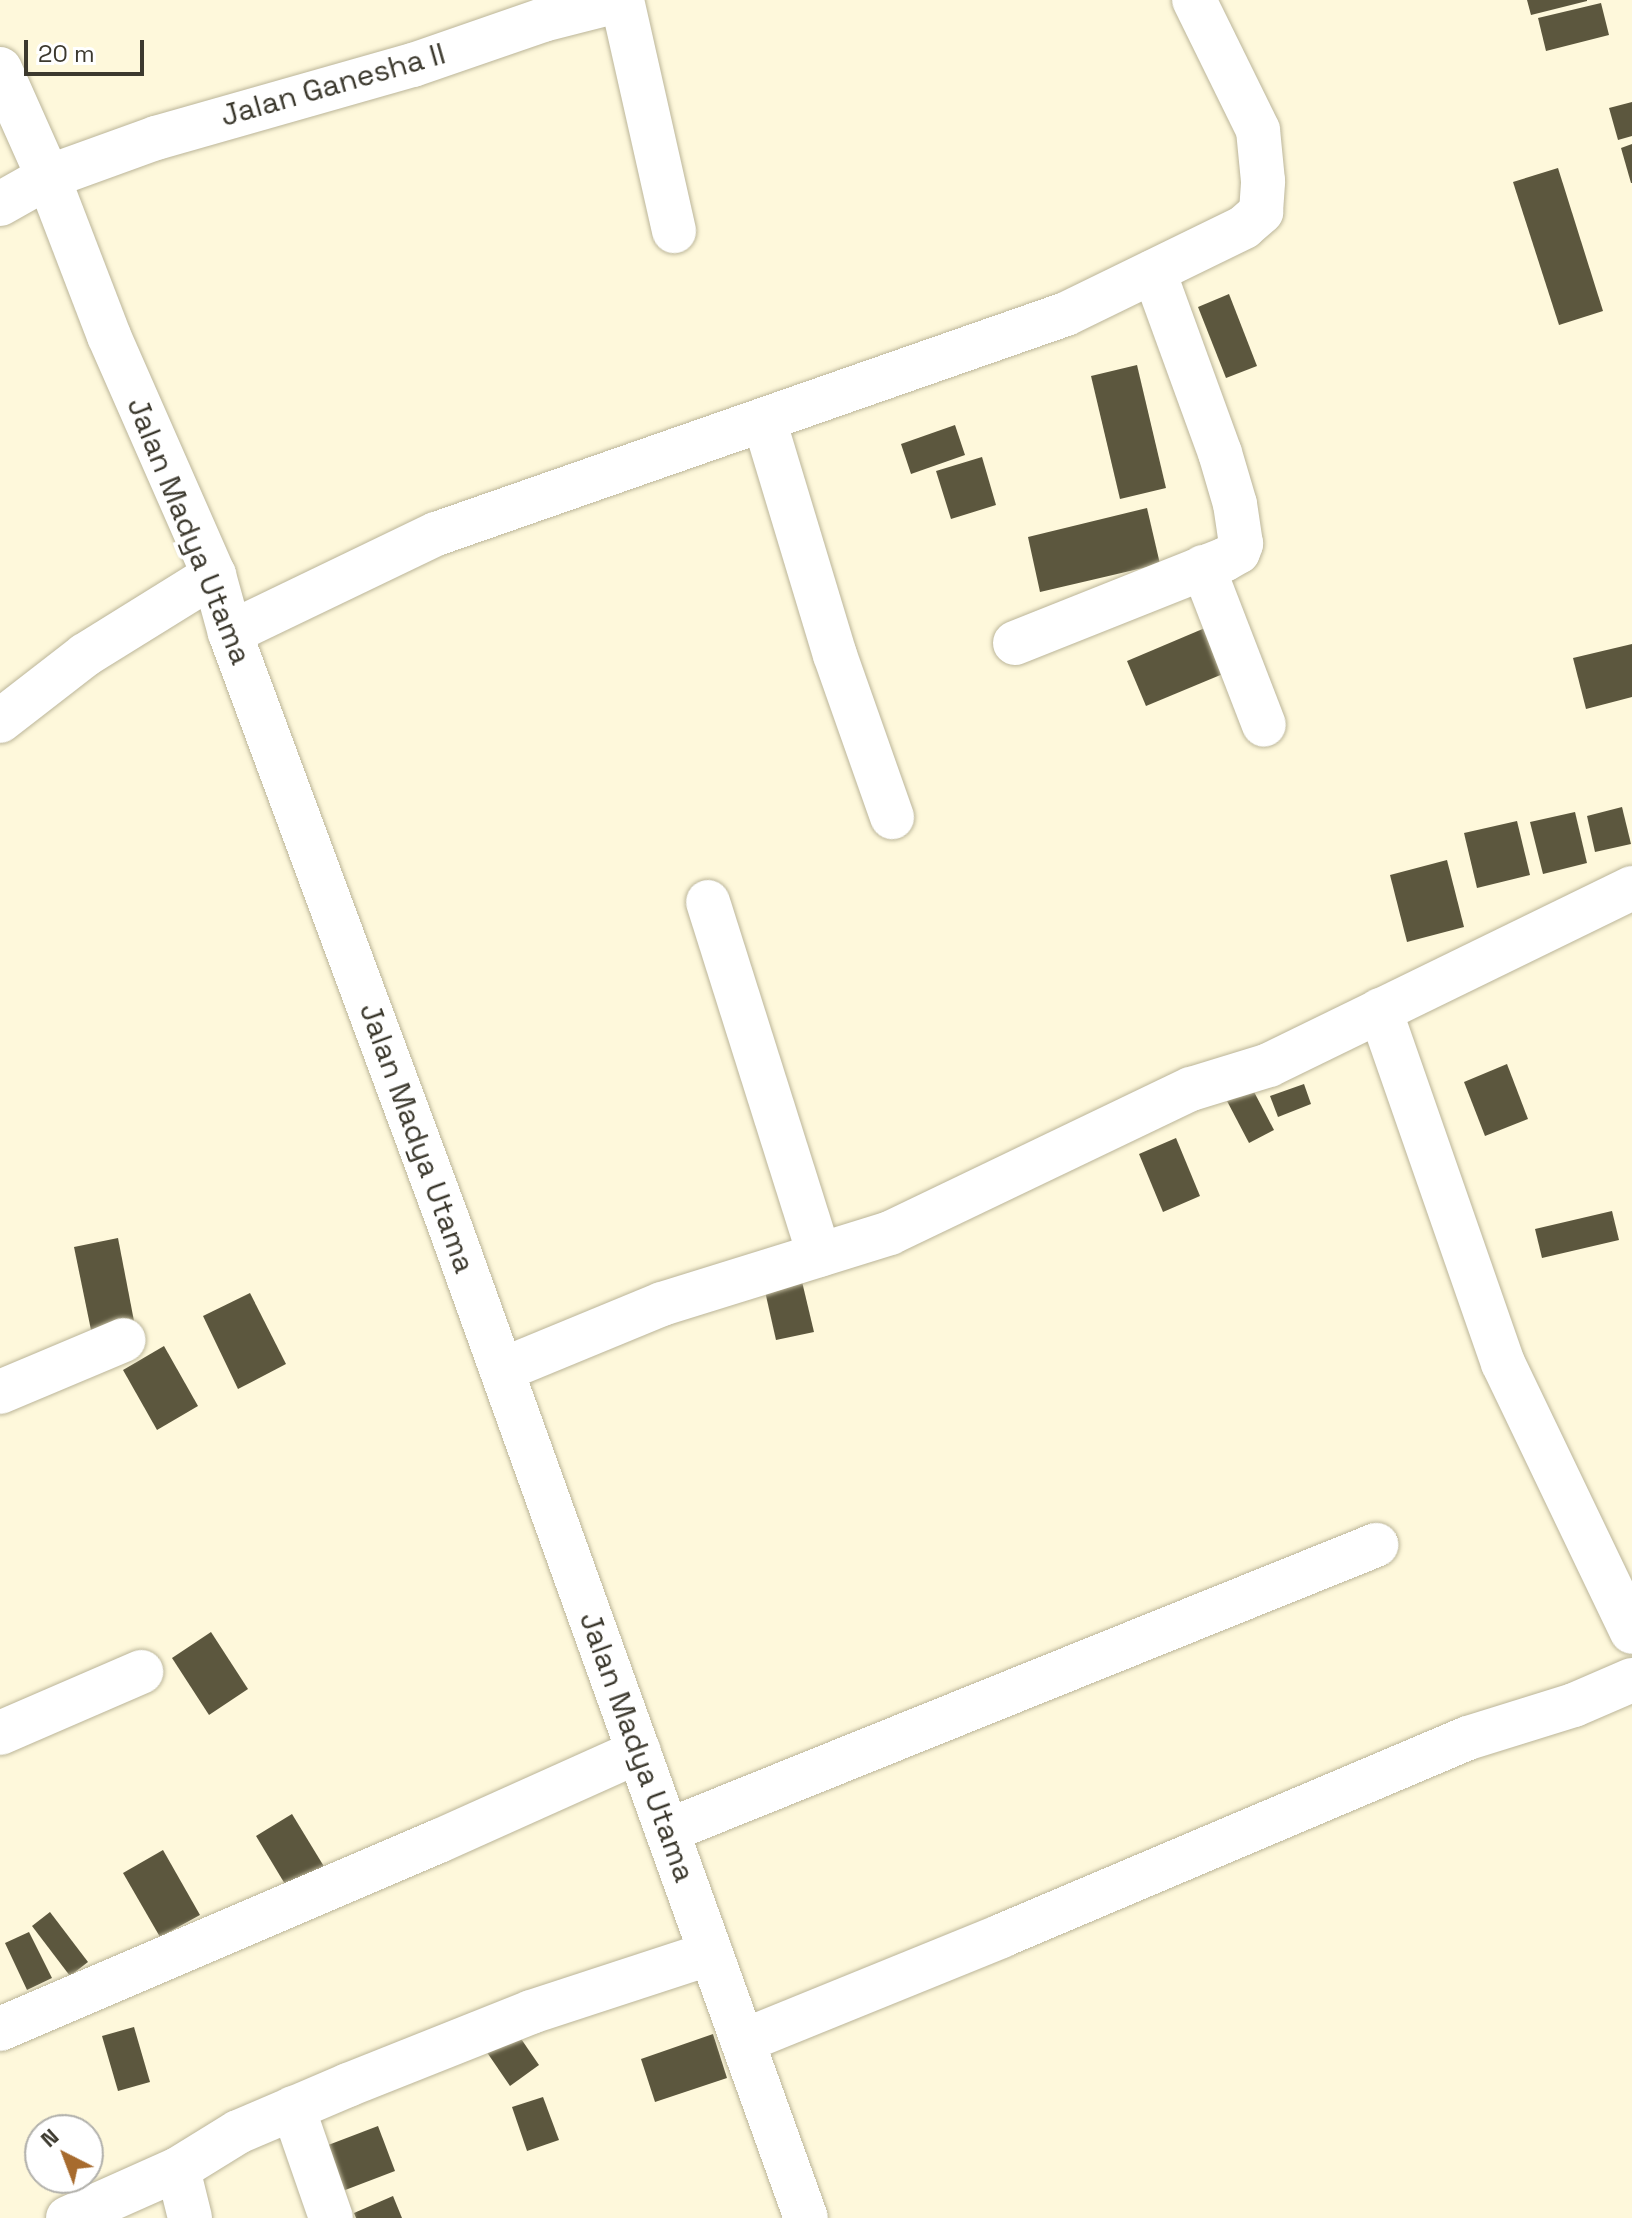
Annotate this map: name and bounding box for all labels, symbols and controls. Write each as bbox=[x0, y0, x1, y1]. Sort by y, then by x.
scale bar bbox=[28, 24, 148, 74]
street label: Jalan Ganesha II bbox=[217, 36, 449, 134]
text: 20 m bbox=[38, 38, 95, 69]
street label: Jalan Madya Utama bbox=[119, 392, 259, 670]
street label: Jalan Madya Utama bbox=[351, 998, 483, 1278]
street label: Jalan Madya Utama bbox=[571, 1607, 703, 1887]
north arrow bbox=[24, 2114, 104, 2194]
text: N bbox=[34, 2122, 64, 2153]

